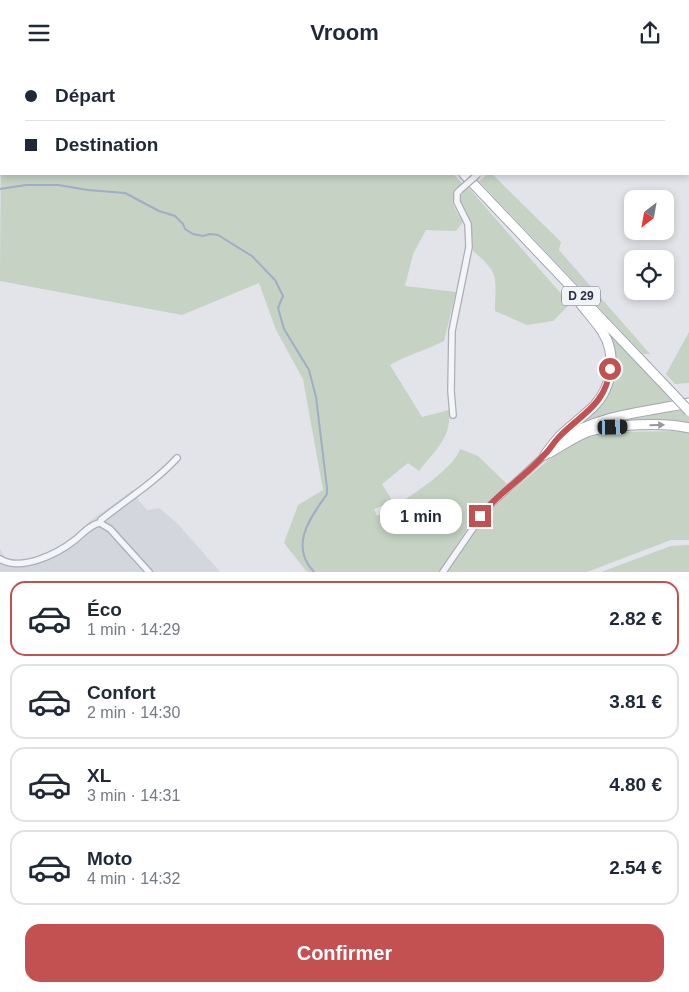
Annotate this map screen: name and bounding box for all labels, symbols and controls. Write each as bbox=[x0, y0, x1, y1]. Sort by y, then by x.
icon: menu bbox=[25, 19, 53, 47]
icon: share bbox=[636, 19, 664, 47]
text: Vroom bbox=[310, 20, 379, 45]
text: Départ bbox=[55, 85, 115, 106]
text: Destination bbox=[55, 134, 158, 155]
north arrow bbox=[624, 190, 674, 240]
map controls bbox=[624, 190, 674, 300]
button: locate bbox=[624, 250, 674, 300]
road number: D 29 bbox=[562, 287, 600, 305]
route start bbox=[599, 358, 621, 380]
car bbox=[597, 419, 628, 435]
one-way arrow bbox=[649, 421, 665, 429]
callout: 1 min bbox=[380, 499, 462, 533]
route end bbox=[469, 505, 491, 527]
text: 1 min bbox=[400, 508, 442, 525]
icon: car bbox=[27, 596, 72, 641]
text: Éco bbox=[87, 599, 122, 620]
text: 2.82 € bbox=[609, 608, 662, 629]
text: 1 min · 14:29 bbox=[87, 621, 180, 638]
icon: car bbox=[27, 679, 72, 724]
text: Confort bbox=[87, 682, 156, 703]
text: 3.81 € bbox=[609, 691, 662, 712]
text: 2 min · 14:30 bbox=[87, 704, 180, 721]
icon: car bbox=[27, 762, 72, 807]
text: XL bbox=[87, 765, 111, 786]
text: 4.80 € bbox=[609, 774, 662, 795]
text: 3 min · 14:31 bbox=[87, 787, 180, 804]
icon: car bbox=[27, 845, 72, 890]
text: Moto bbox=[87, 848, 132, 869]
text: 2.54 € bbox=[609, 857, 662, 878]
text: 4 min · 14:32 bbox=[87, 870, 180, 887]
button: Confirmer bbox=[25, 924, 664, 982]

